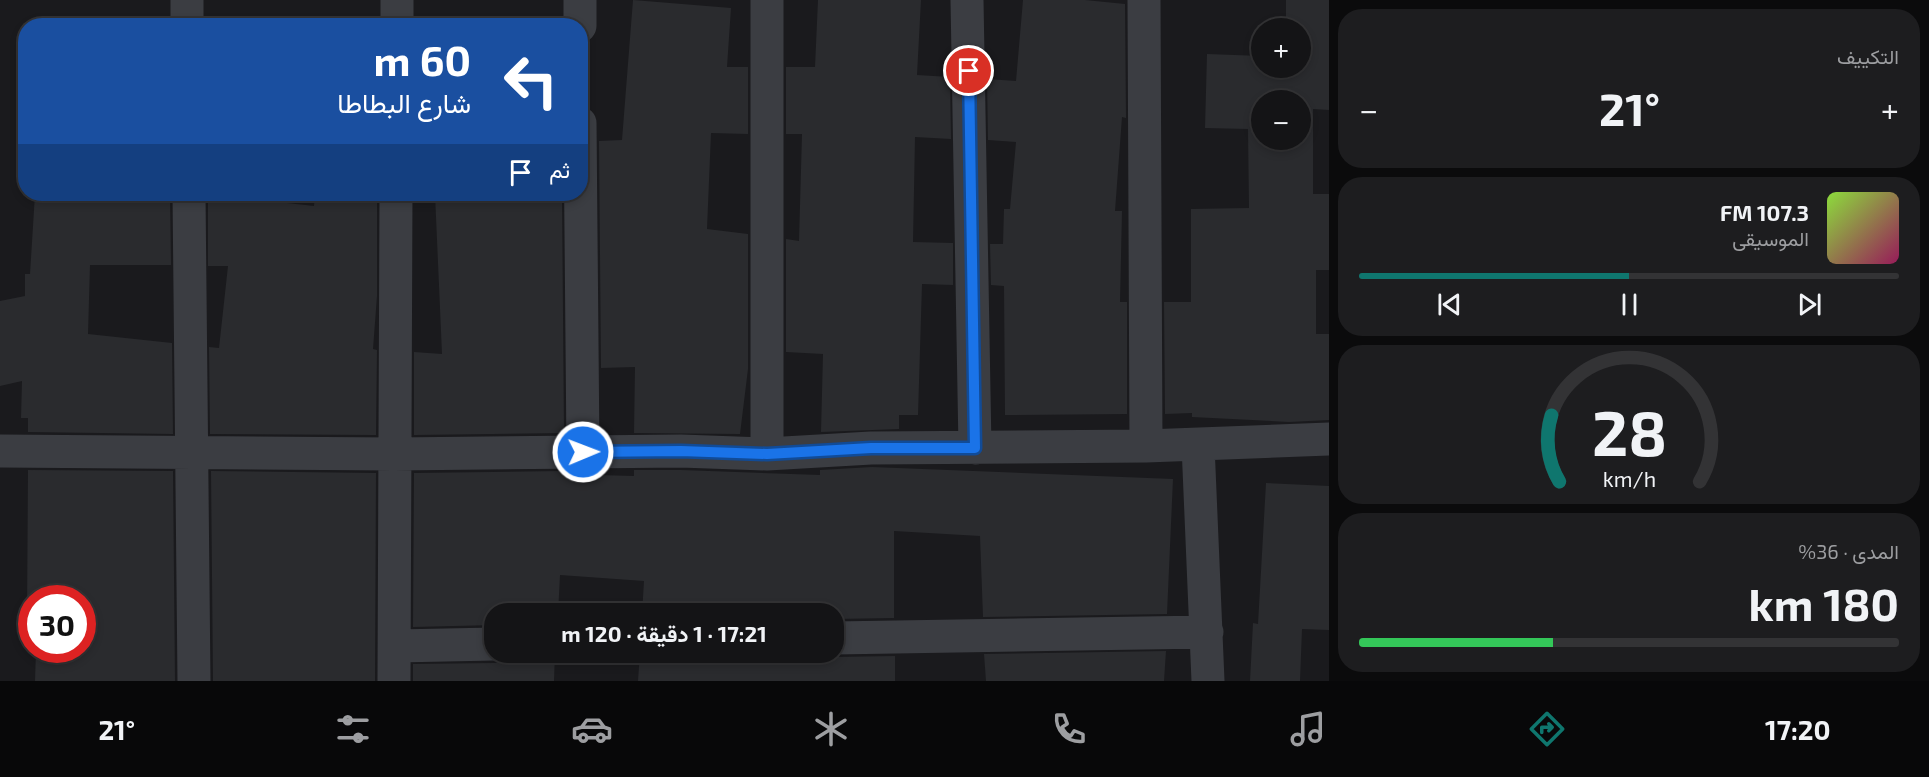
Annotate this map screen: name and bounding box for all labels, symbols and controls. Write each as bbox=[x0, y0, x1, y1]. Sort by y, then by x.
map controls bbox=[1251, 18, 1311, 150]
button: + bbox=[1251, 18, 1311, 78]
text: 60 m bbox=[374, 34, 471, 84]
icon: left bbox=[492, 42, 570, 120]
text: التكييف bbox=[1837, 44, 1899, 68]
pin bbox=[943, 45, 994, 96]
icon: arrive bbox=[952, 54, 985, 87]
text: 21° bbox=[1599, 81, 1660, 135]
text: شارع البطاطا bbox=[337, 86, 471, 118]
text: − bbox=[1359, 89, 1378, 129]
text: + bbox=[1881, 89, 1899, 129]
button: − bbox=[1251, 90, 1311, 150]
icon: arrive bbox=[504, 156, 537, 189]
text: ثم bbox=[549, 156, 570, 182]
text: 107.3 FM bbox=[1720, 199, 1809, 225]
text: الموسيقى bbox=[1732, 226, 1809, 250]
icon: previous bbox=[1433, 288, 1466, 321]
icon: pause bbox=[1613, 288, 1646, 321]
icon: next bbox=[1793, 288, 1826, 321]
text: 28 bbox=[1591, 394, 1667, 469]
position arrow bbox=[551, 420, 615, 484]
text: km/h bbox=[1602, 466, 1656, 491]
text: المدى · 36% bbox=[1798, 539, 1899, 563]
text: 180 km bbox=[1749, 576, 1899, 630]
speed limit sign: 30 bbox=[18, 585, 96, 663]
text: 17:21 · 1 دقيقة · 120 m bbox=[561, 620, 767, 646]
icon: filters bbox=[332, 708, 374, 750]
icon: car bbox=[571, 708, 613, 750]
icon: climate bbox=[810, 708, 852, 750]
icon: phone bbox=[1048, 708, 1090, 750]
icon: music bbox=[1287, 708, 1329, 750]
icon: directions bbox=[1526, 708, 1568, 750]
text: 21° bbox=[98, 713, 135, 745]
text: 17:20 bbox=[1765, 713, 1831, 745]

